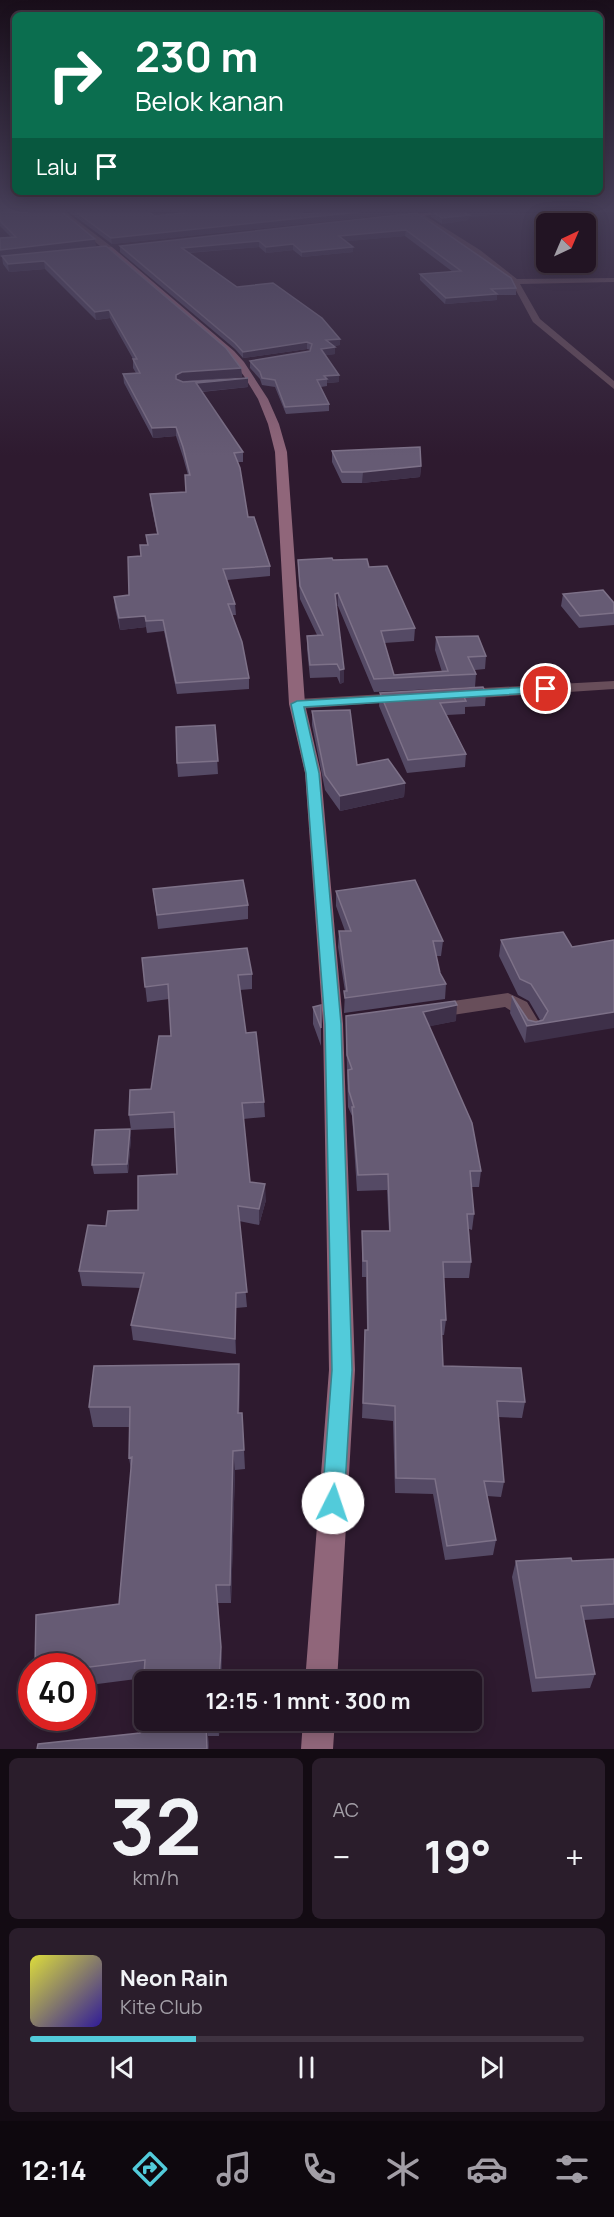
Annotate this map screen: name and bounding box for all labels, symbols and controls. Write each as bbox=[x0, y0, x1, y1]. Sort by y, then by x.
text: 230 m bbox=[135, 27, 258, 85]
icon: right bbox=[36, 36, 114, 114]
text: Belok kanan bbox=[135, 82, 284, 119]
icon: arrive bbox=[90, 150, 123, 183]
text: Lalu bbox=[36, 152, 78, 182]
north arrow bbox=[536, 213, 596, 273]
map controls bbox=[536, 213, 596, 273]
pin bbox=[520, 663, 571, 714]
icon: arrive bbox=[529, 672, 562, 705]
position arrow bbox=[301, 1471, 365, 1535]
speed limit sign: 40 bbox=[18, 1653, 96, 1731]
text: 12:15 · 1 mnt · 300 m bbox=[205, 1686, 411, 1716]
text: 32 bbox=[110, 1772, 202, 1878]
text: AC bbox=[333, 1796, 359, 1823]
text: 19° bbox=[424, 1825, 492, 1887]
text: − bbox=[333, 1834, 350, 1879]
text: + bbox=[565, 1834, 584, 1879]
text: km/h bbox=[132, 1864, 179, 1891]
text: Neon Rain bbox=[120, 1963, 228, 1993]
text: Kite Club bbox=[120, 1993, 203, 2020]
icon: previous bbox=[106, 2051, 139, 2084]
icon: pause bbox=[290, 2051, 323, 2084]
icon: next bbox=[475, 2051, 508, 2084]
icon: directions bbox=[129, 2148, 171, 2190]
icon: music bbox=[213, 2148, 255, 2190]
icon: phone bbox=[298, 2148, 340, 2190]
icon: climate bbox=[382, 2148, 424, 2190]
icon: car bbox=[466, 2148, 508, 2190]
icon: filters bbox=[551, 2148, 593, 2190]
text: 12:14 bbox=[21, 2151, 87, 2188]

